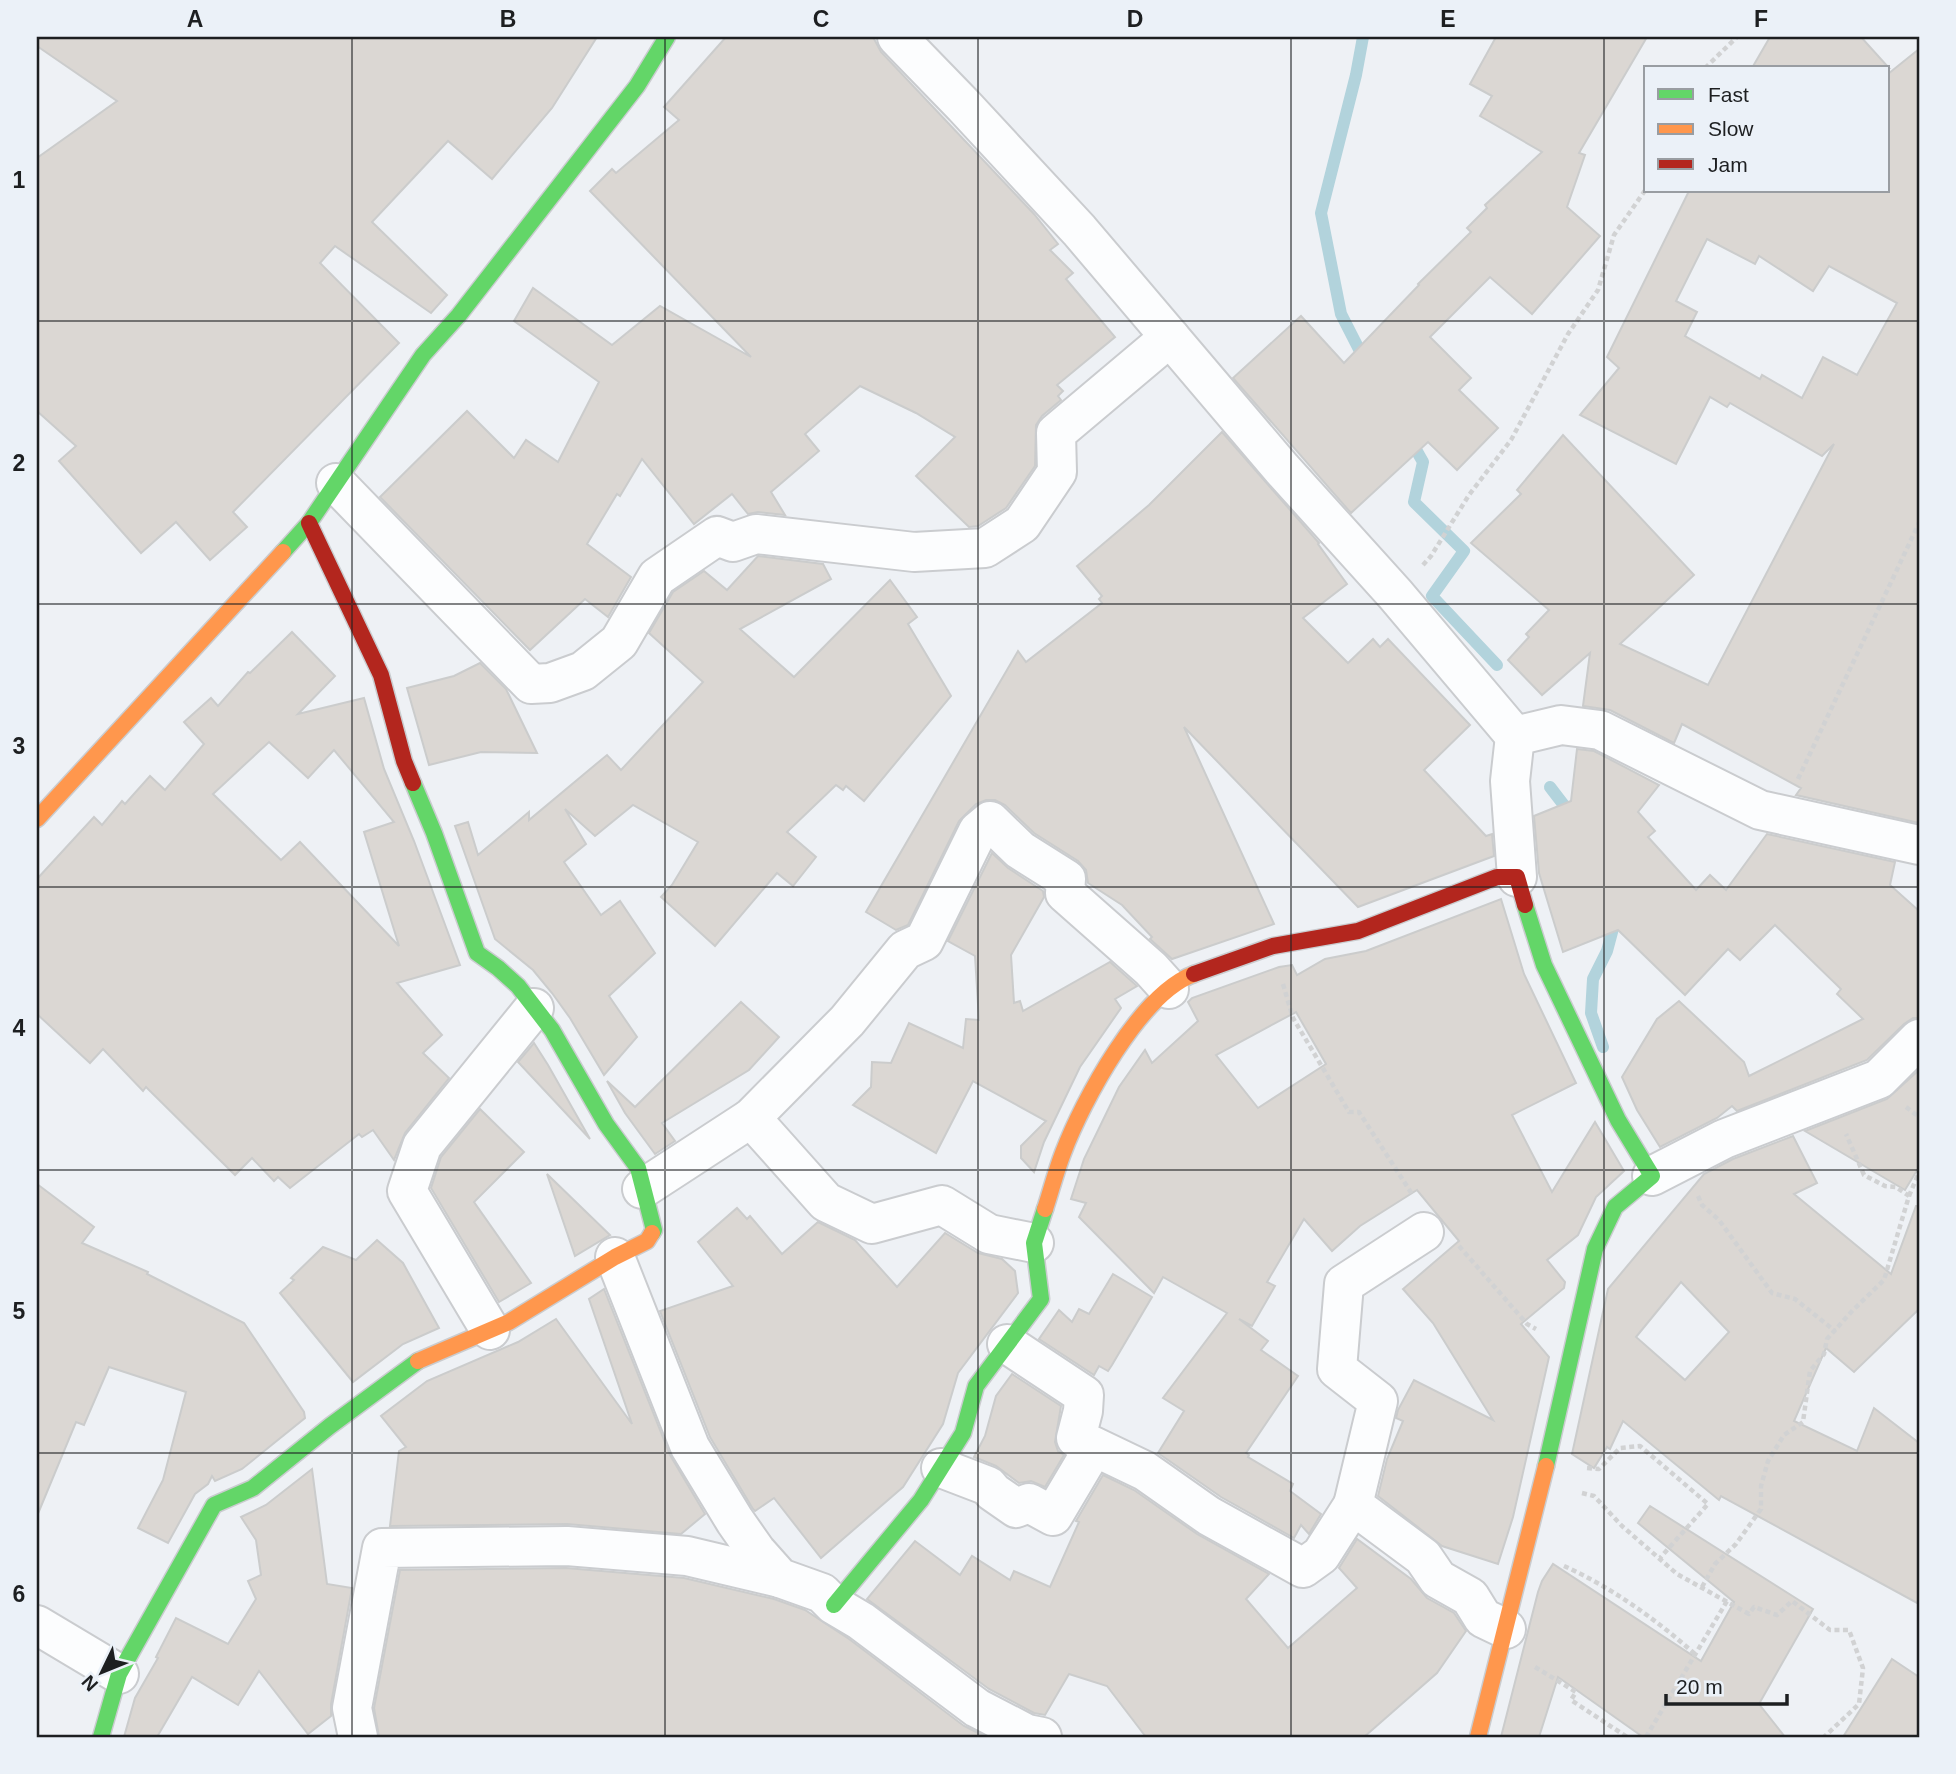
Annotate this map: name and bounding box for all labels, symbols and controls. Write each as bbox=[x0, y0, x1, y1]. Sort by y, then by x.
text: A bbox=[187, 6, 203, 32]
text: B bbox=[500, 6, 516, 32]
text: C bbox=[813, 6, 829, 32]
text: D bbox=[1127, 6, 1143, 32]
text: E bbox=[1440, 6, 1456, 32]
text: F bbox=[1754, 6, 1768, 32]
legend bbox=[1644, 66, 1890, 192]
text: Fast bbox=[1708, 83, 1749, 106]
text: Slow bbox=[1708, 117, 1754, 140]
text: Jam bbox=[1708, 153, 1748, 176]
text: 1 bbox=[13, 167, 26, 193]
text: 2 bbox=[13, 450, 25, 476]
text: 3 bbox=[13, 733, 25, 759]
text: 4 bbox=[13, 1015, 26, 1041]
text: 5 bbox=[13, 1298, 26, 1324]
text: 6 bbox=[13, 1581, 25, 1607]
north arrow bbox=[66, 1638, 136, 1708]
scale bar bbox=[1666, 1662, 1786, 1706]
text: N bbox=[78, 1671, 102, 1695]
text: 20 m bbox=[1676, 1675, 1723, 1698]

